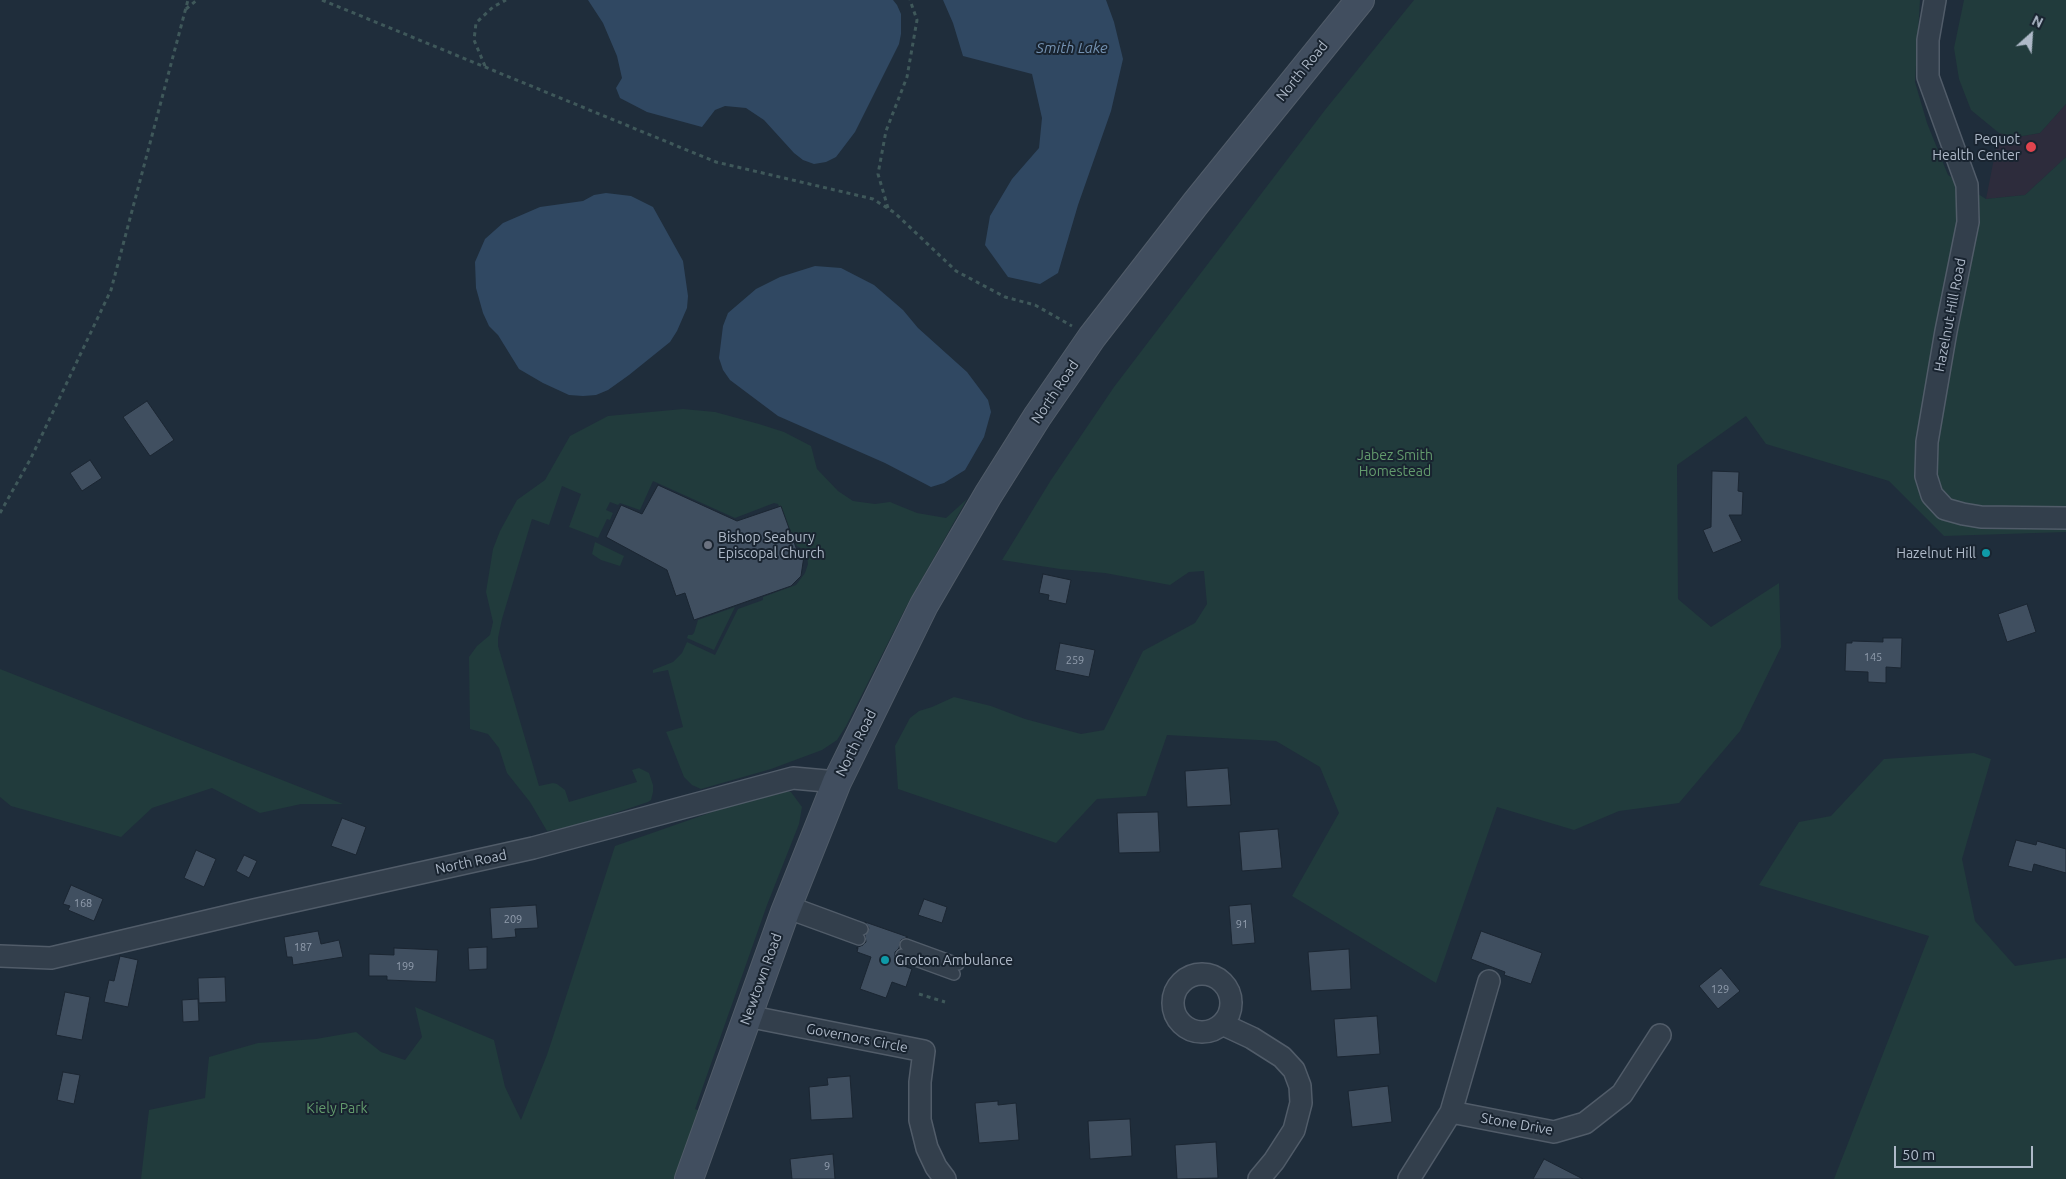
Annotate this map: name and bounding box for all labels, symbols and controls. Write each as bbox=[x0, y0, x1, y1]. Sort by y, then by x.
north arrow bbox=[2006, 10, 2056, 60]
text: N bbox=[2029, 12, 2046, 31]
street label: North Road bbox=[1273, 38, 1331, 104]
water label: Smith Lake bbox=[1036, 39, 1108, 57]
place label: Pequot Health Center bbox=[1932, 131, 2020, 164]
marker: Pequot Health Center bbox=[2024, 140, 2038, 154]
street label: Hazelnut Hill Road bbox=[1931, 257, 1969, 373]
street label: North Road bbox=[1028, 357, 1082, 427]
park label: Jabez Smith Homestead bbox=[1357, 447, 1433, 480]
place label: Bishop Seabury Episcopal Church bbox=[718, 529, 825, 562]
marker: Bishop Seabury Episcopal Church bbox=[702, 539, 714, 551]
place label: Hazelnut Hill bbox=[1896, 545, 1976, 561]
marker: Hazelnut Hill bbox=[1980, 547, 1992, 559]
house number: 145 bbox=[1864, 650, 1882, 664]
house number: 259 bbox=[1066, 653, 1084, 667]
street label: North Road bbox=[832, 707, 880, 779]
street label: North Road bbox=[434, 846, 508, 878]
house number: 168 bbox=[74, 896, 92, 910]
house number: 209 bbox=[504, 912, 522, 926]
house number: 91 bbox=[1236, 917, 1248, 931]
street label: Newtown Road bbox=[737, 931, 785, 1027]
house number: 187 bbox=[294, 940, 312, 954]
place label: Groton Ambulance bbox=[895, 952, 1013, 968]
marker: Groton Ambulance bbox=[879, 954, 891, 966]
house number: 199 bbox=[396, 959, 414, 973]
house number: 129 bbox=[1711, 982, 1729, 996]
street label: Governors Circle bbox=[805, 1020, 909, 1056]
park label: Kiely Park bbox=[306, 1100, 368, 1116]
street label: Stone Drive bbox=[1480, 1109, 1554, 1139]
scale bar bbox=[1896, 1136, 2035, 1168]
text: 50 m bbox=[1902, 1146, 1935, 1163]
house number: 9 bbox=[824, 1159, 830, 1173]

